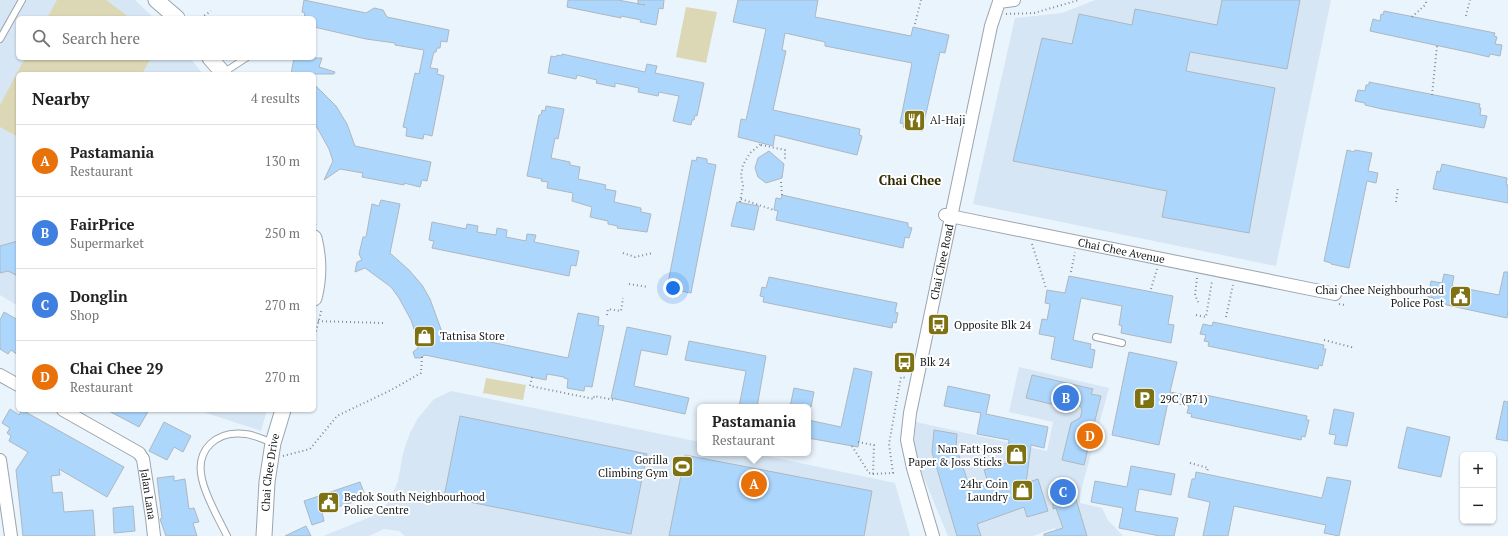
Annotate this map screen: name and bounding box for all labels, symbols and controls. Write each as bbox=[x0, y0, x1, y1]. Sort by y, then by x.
search box bbox=[16, 16, 316, 60]
icon: search bbox=[30, 27, 52, 49]
text: Search here bbox=[62, 28, 140, 48]
text: Nearby bbox=[32, 87, 90, 110]
text: 4 results bbox=[251, 89, 300, 107]
restaurant icon: Al-Haji bbox=[902, 107, 928, 133]
place label: Al-Haji bbox=[930, 113, 966, 127]
text: Pastamania bbox=[70, 142, 154, 162]
text: A bbox=[40, 152, 50, 170]
text: 130 m bbox=[265, 152, 300, 170]
text: Restaurant bbox=[70, 162, 133, 180]
district label: Chai Chee bbox=[879, 171, 941, 189]
text: FairPrice bbox=[70, 214, 134, 234]
street label: Chai Chee Road bbox=[927, 223, 956, 301]
text: B bbox=[41, 224, 49, 242]
text: 250 m bbox=[265, 224, 300, 242]
text: Supermarket bbox=[70, 234, 144, 252]
street label: Chai Chee Avenue bbox=[1077, 235, 1167, 266]
your location bbox=[663, 278, 683, 298]
place label: Chai Chee Neighbourhood Police Post bbox=[1315, 283, 1444, 310]
public building icon: Chai Chee Neighbourhood Police Post bbox=[1447, 283, 1473, 309]
text: Donglin bbox=[70, 286, 128, 306]
text: C bbox=[41, 296, 49, 314]
text: 270 m bbox=[265, 296, 300, 314]
text: Shop bbox=[70, 306, 99, 324]
bus stop icon: Opposite Blk 24 bbox=[926, 312, 952, 338]
place label: Opposite Blk 24 bbox=[954, 318, 1031, 332]
shop icon: Tatnisa Store bbox=[411, 323, 437, 349]
place label: Tatnisa Store bbox=[440, 329, 505, 343]
bus stop icon: Blk 24 bbox=[891, 349, 917, 375]
place label: Blk 24 bbox=[920, 355, 950, 369]
text: Chai Chee 29 bbox=[70, 358, 163, 378]
text: D bbox=[40, 368, 50, 386]
text: 270 m bbox=[265, 368, 300, 386]
text: Restaurant bbox=[70, 378, 133, 396]
pin: B bbox=[1053, 383, 1079, 413]
parking icon: 29C (B71) bbox=[1131, 386, 1157, 412]
place label: 29C (B71) bbox=[1160, 392, 1208, 406]
popup bbox=[697, 404, 811, 456]
text: Pastamania bbox=[712, 411, 796, 431]
pin: D bbox=[1077, 421, 1103, 451]
street label: Chai Chee Drive bbox=[258, 431, 283, 512]
text: Restaurant bbox=[712, 431, 775, 449]
place label: Nan Fatt Joss Paper & Joss Sticks bbox=[908, 442, 1002, 469]
shop icon: Nan Fatt Joss Paper & Joss Sticks bbox=[1004, 442, 1030, 468]
map controls bbox=[1460, 452, 1496, 524]
button: + bbox=[1460, 452, 1496, 488]
place label: Gorilla Climbing Gym bbox=[598, 453, 668, 480]
sports icon: Gorilla Climbing Gym bbox=[670, 453, 696, 479]
street label: Jalan Lana bbox=[138, 468, 159, 521]
pin: A bbox=[741, 469, 767, 499]
place label: 24hr Coin Laundry bbox=[960, 477, 1008, 504]
shop icon: 24hr Coin Laundry bbox=[1010, 477, 1036, 503]
pin: C bbox=[1050, 477, 1076, 507]
button: − bbox=[1460, 488, 1496, 524]
public building icon: Bedok South Neighbourhood Police Centre bbox=[316, 490, 342, 516]
place label: Bedok South Neighbourhood Police Centre bbox=[344, 490, 485, 517]

